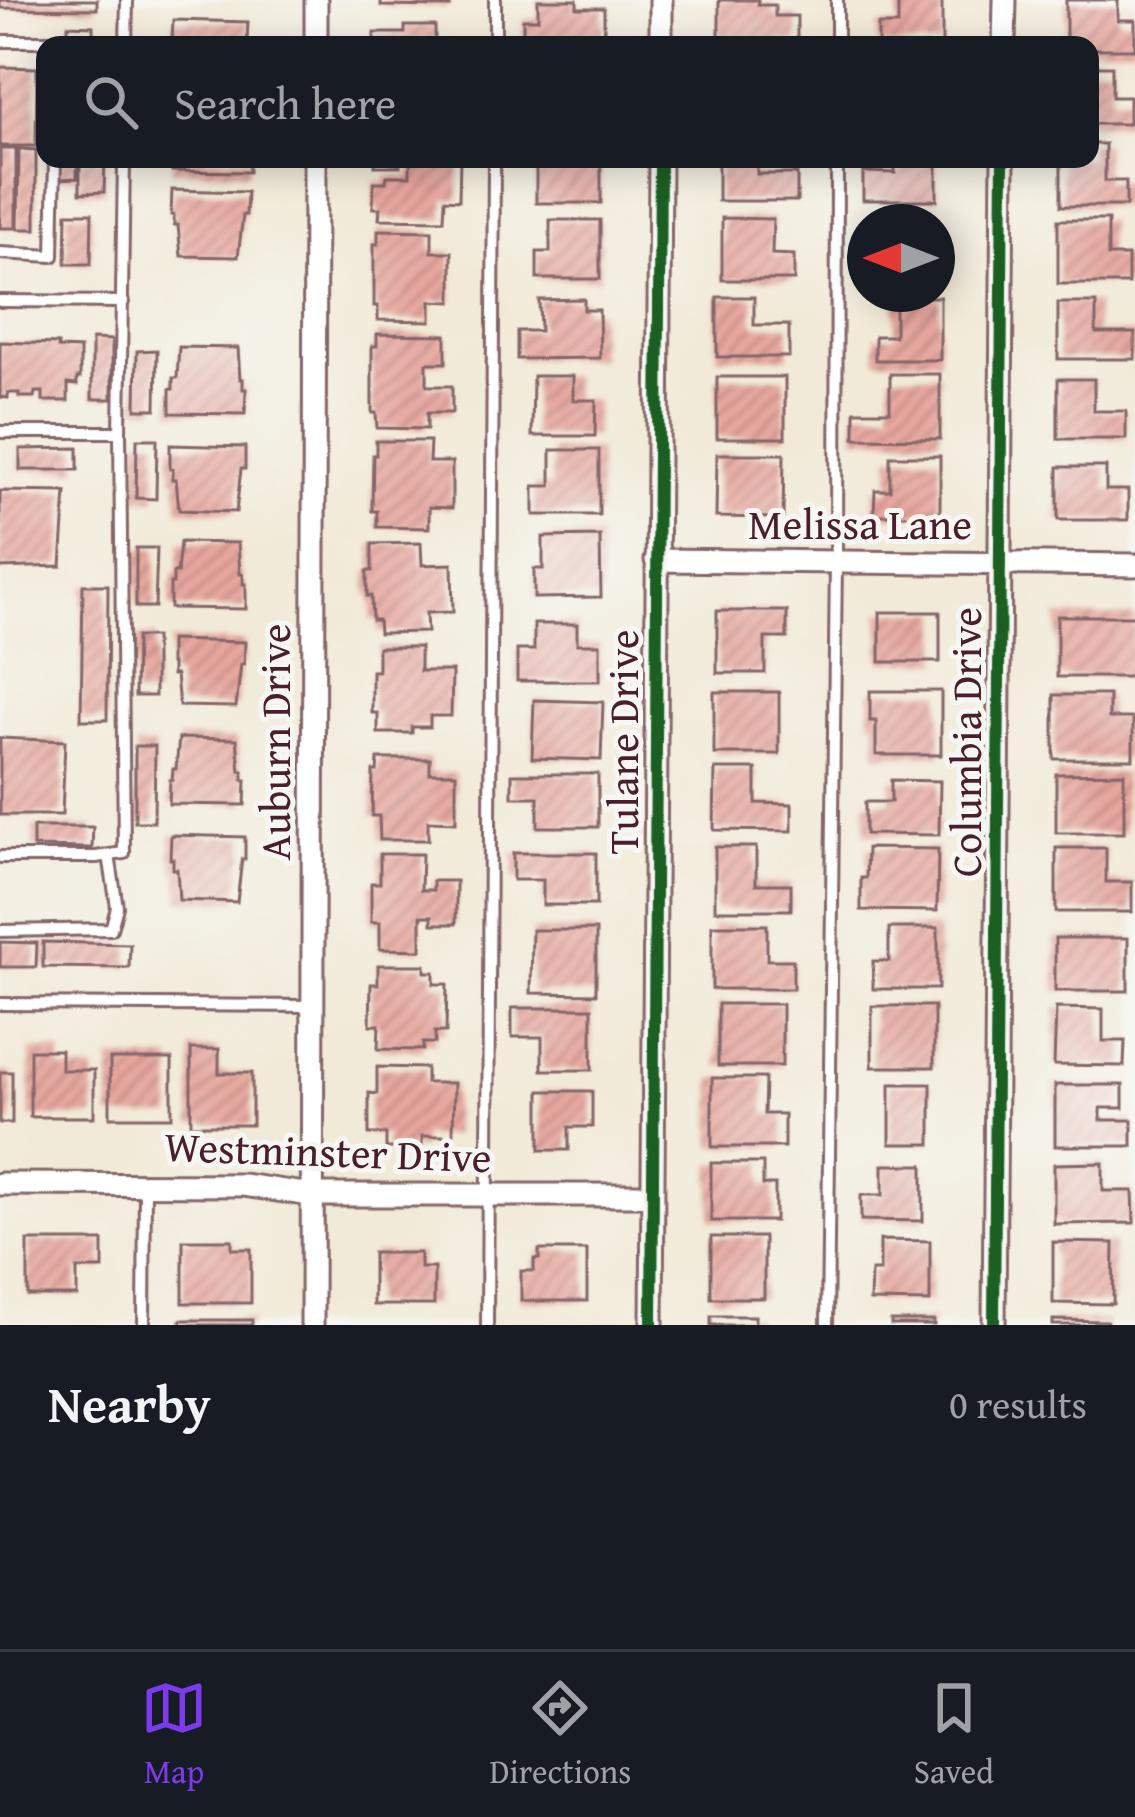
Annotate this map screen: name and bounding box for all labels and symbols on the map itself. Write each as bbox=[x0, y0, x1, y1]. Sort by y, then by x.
north arrow bbox=[847, 204, 955, 312]
street label: Melissa Lane bbox=[748, 493, 972, 554]
street label: Columbia Drive bbox=[935, 607, 996, 877]
street label: Auburn Drive bbox=[244, 623, 305, 861]
street label: Tulane Drive bbox=[592, 630, 653, 854]
street label: Westminster Drive bbox=[164, 1115, 492, 1187]

